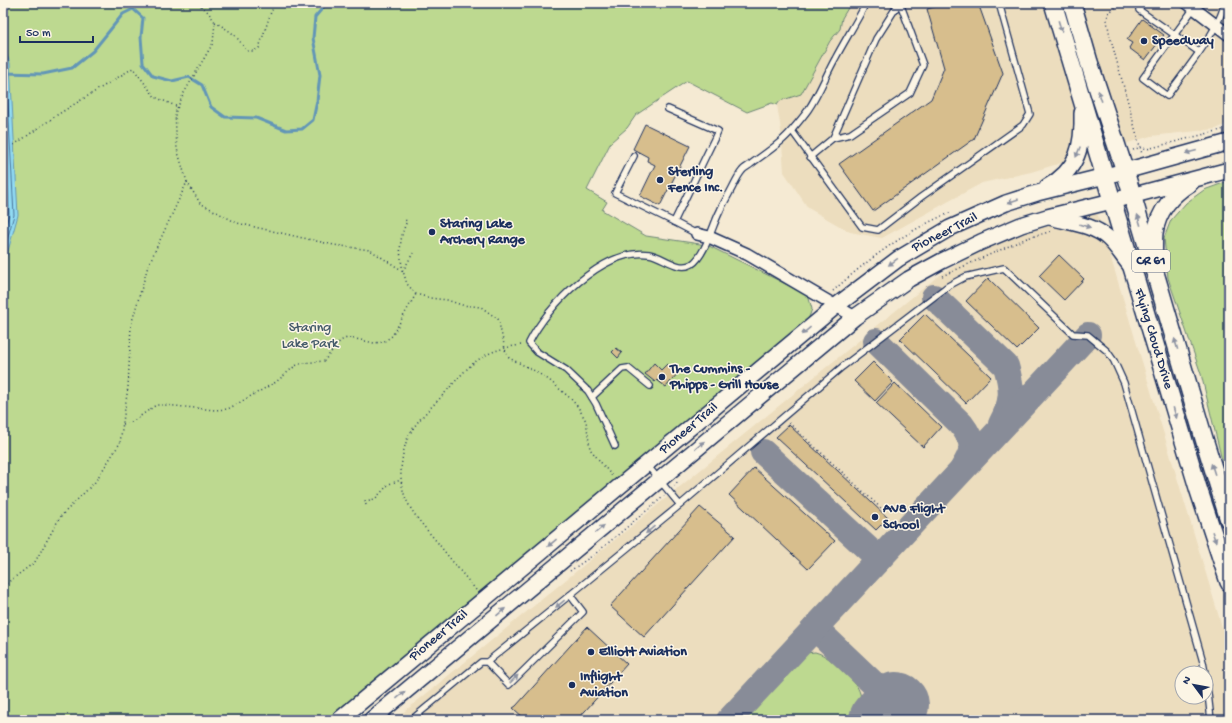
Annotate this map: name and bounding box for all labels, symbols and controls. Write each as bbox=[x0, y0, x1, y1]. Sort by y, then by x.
scale bar bbox=[20, 18, 93, 44]
one-way arrow bbox=[1057, 20, 1063, 32]
text: 50 m bbox=[26, 27, 51, 41]
place label: Speedway bbox=[1152, 33, 1214, 50]
marker: Speedway bbox=[1139, 36, 1149, 46]
one-way arrow bbox=[1097, 89, 1103, 101]
one-way arrow bbox=[1075, 147, 1081, 159]
one-way arrow bbox=[1185, 150, 1198, 156]
place label: Sterling Fence Inc. bbox=[667, 164, 724, 197]
marker: Sterling Fence Inc. bbox=[655, 175, 665, 185]
one-way arrow bbox=[1006, 198, 1018, 204]
street label: Pioneer Trail bbox=[908, 209, 981, 257]
one-way arrow bbox=[1136, 214, 1142, 226]
place label: Staring Lake Archery Range bbox=[439, 216, 526, 249]
one-way arrow bbox=[1079, 223, 1091, 229]
marker: Staring Lake Archery Range bbox=[427, 227, 437, 237]
road number: CR 61 bbox=[1132, 250, 1170, 272]
one-way arrow bbox=[887, 258, 898, 266]
street label: Flying Cloud Drive bbox=[1129, 286, 1177, 392]
park label: Staring Lake Park bbox=[282, 320, 340, 353]
one-way arrow bbox=[801, 327, 811, 336]
one-way arrow bbox=[1173, 338, 1179, 350]
place label: The Cummins - Phipps - Grill House bbox=[669, 361, 780, 394]
marker: The Cummins - Phipps - Grill House bbox=[657, 372, 667, 382]
street label: Pioneer Trail bbox=[655, 399, 722, 459]
one-way arrow bbox=[1172, 408, 1178, 420]
one-way arrow bbox=[695, 441, 706, 450]
one-way arrow bbox=[1210, 463, 1216, 475]
place label: AV8 Flight School bbox=[882, 501, 946, 534]
marker: AV8 Flight School bbox=[870, 512, 880, 522]
one-way arrow bbox=[595, 524, 606, 533]
one-way arrow bbox=[645, 525, 655, 534]
one-way arrow bbox=[1211, 532, 1217, 544]
one-way arrow bbox=[546, 538, 557, 547]
one-way arrow bbox=[555, 599, 565, 608]
street label: Pioneer Trail bbox=[405, 606, 472, 666]
one-way arrow bbox=[495, 607, 506, 616]
place label: Elliott Aviation bbox=[599, 644, 687, 661]
marker: Elliott Aviation bbox=[586, 647, 596, 657]
north arrow bbox=[1174, 665, 1214, 705]
place label: Inflight Aviation bbox=[579, 669, 628, 702]
one-way arrow bbox=[509, 675, 519, 684]
text: N bbox=[1180, 675, 1194, 687]
marker: Inflight Aviation bbox=[567, 680, 577, 690]
one-way arrow bbox=[395, 691, 406, 700]

